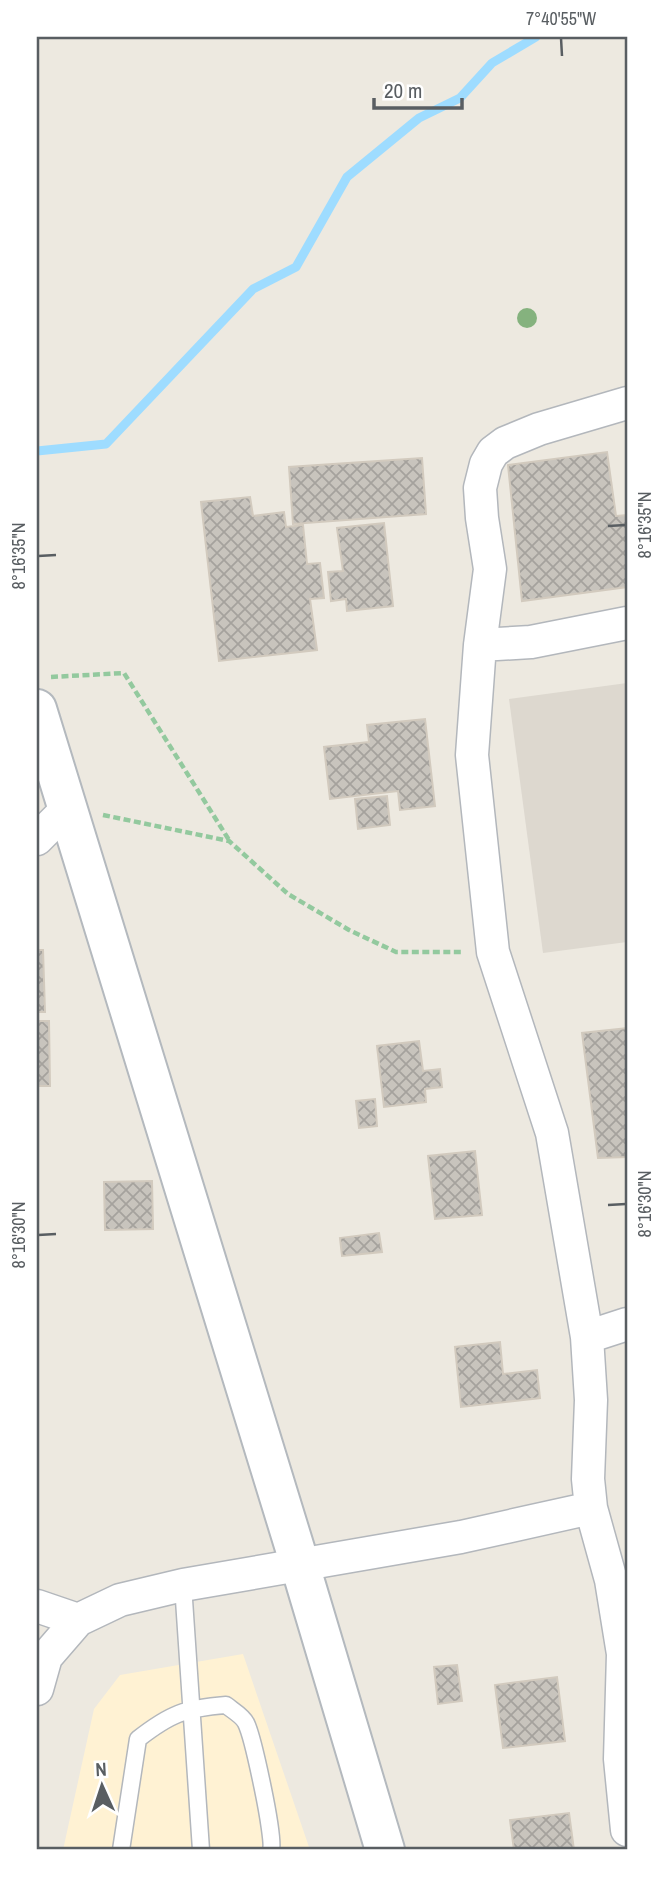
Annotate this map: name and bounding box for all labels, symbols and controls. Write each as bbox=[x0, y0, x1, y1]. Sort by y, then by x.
text: 7°40'55"W bbox=[526, 6, 596, 31]
scale bar bbox=[374, 66, 461, 110]
text: 20 m bbox=[384, 76, 422, 105]
text: 8°16'35"N bbox=[632, 492, 657, 558]
text: 8°16'35"N bbox=[6, 523, 31, 589]
text: 8°16'30"N bbox=[632, 1171, 657, 1237]
text: 8°16'30"N bbox=[6, 1202, 31, 1268]
north arrow bbox=[66, 1750, 136, 1820]
text: N bbox=[95, 1756, 107, 1782]

